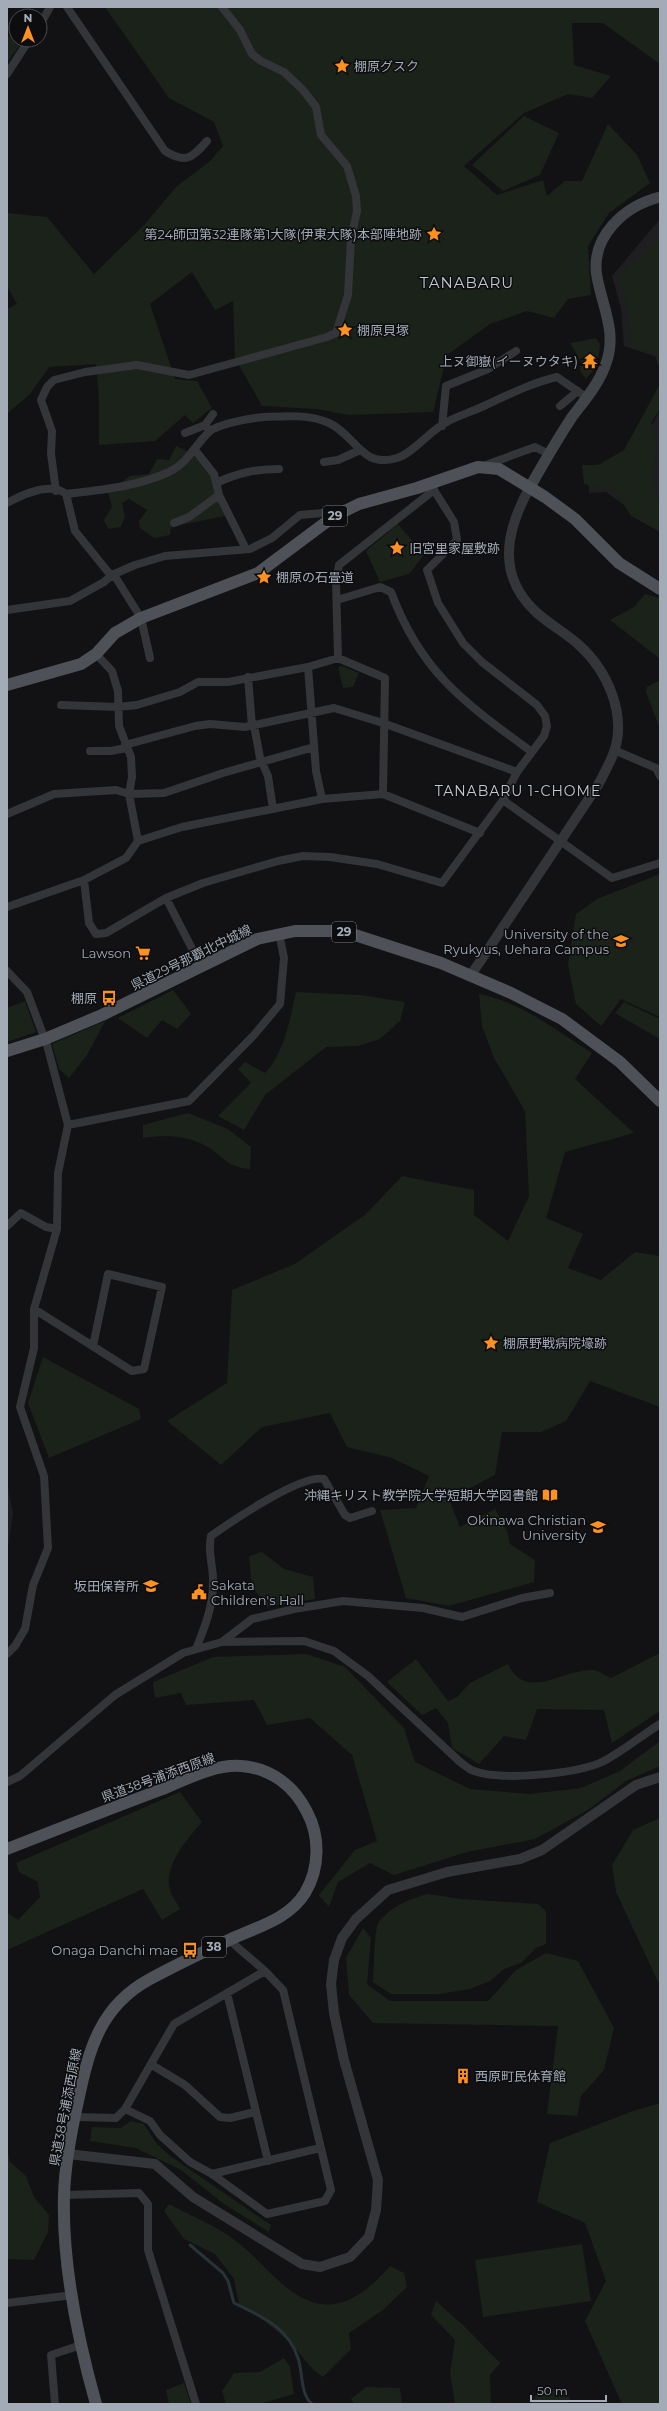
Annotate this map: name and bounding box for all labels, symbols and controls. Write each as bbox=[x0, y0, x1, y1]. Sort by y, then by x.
north arrow bbox=[8, 8, 48, 48]
text: N bbox=[24, 11, 32, 25]
place icon: 棚原グスク bbox=[333, 57, 351, 75]
place label: 棚原グスク bbox=[354, 58, 419, 74]
place icon: 第24師団第32連隊第1大隊(伊東大隊)本部陣地跡 bbox=[425, 225, 443, 243]
place label: 第24師団第32連隊第1大隊(伊東大隊)本部陣地跡 bbox=[144, 226, 422, 242]
district label: TANABARU bbox=[420, 273, 514, 292]
place icon: 棚原貝塚 bbox=[336, 321, 354, 339]
place label: 棚原貝塚 bbox=[357, 322, 409, 338]
temple icon: 上ヌ御嶽(イーヌウタキ) bbox=[581, 352, 599, 370]
place label: 上ヌ御嶽(イーヌウタキ) bbox=[439, 353, 578, 369]
road number: 29 bbox=[323, 506, 347, 526]
place icon: 旧宮里家屋敷跡 bbox=[388, 539, 406, 557]
place label: 旧宮里家屋敷跡 bbox=[409, 540, 500, 556]
place icon: 棚原の石畳道 bbox=[255, 568, 273, 586]
place label: 棚原の石畳道 bbox=[276, 569, 354, 585]
district label: TANABARU 1-CHOME bbox=[435, 782, 601, 800]
street label: 県道29号那覇北中城線 bbox=[128, 921, 254, 993]
road number: 29 bbox=[332, 922, 356, 942]
place label: University of the Ryukyus, Uehara Campus bbox=[443, 926, 609, 957]
school or university icon: University of the Ryukyus, Uehara Campus bbox=[612, 932, 630, 950]
supermarket icon: Lawson bbox=[134, 944, 152, 962]
place label: Lawson bbox=[81, 945, 131, 961]
bus stop icon: 棚原 bbox=[100, 989, 118, 1007]
place label: 棚原 bbox=[71, 990, 97, 1006]
place icon: 棚原野戦病院壕跡 bbox=[482, 1334, 500, 1352]
place label: 棚原野戦病院壕跡 bbox=[503, 1335, 607, 1351]
library icon: 沖縄キリスト教学院大学短期大学図書館 bbox=[541, 1486, 559, 1504]
place label: 沖縄キリスト教学院大学短期大学図書館 bbox=[304, 1487, 538, 1503]
place label: Okinawa Christian University bbox=[467, 1512, 587, 1543]
school or university icon: Okinawa Christian University bbox=[589, 1518, 607, 1536]
school or university icon: 坂田保育所 bbox=[142, 1577, 160, 1595]
place label: Sakata Children's Hall bbox=[211, 1577, 304, 1608]
place label: 坂田保育所 bbox=[74, 1578, 139, 1594]
public building icon: Sakata Children's Hall bbox=[190, 1583, 208, 1601]
street label: 県道38号浦添西原線 bbox=[99, 1749, 217, 1805]
road number: 38 bbox=[202, 1937, 226, 1957]
bus stop icon: Onaga Danchi mae bbox=[181, 1941, 199, 1959]
place label: Onaga Danchi mae bbox=[51, 1942, 178, 1958]
street label: 県道38号浦添西原線 bbox=[46, 2047, 84, 2167]
building icon: 西原町民体育館 bbox=[454, 2067, 472, 2085]
place label: 西原町民体育館 bbox=[475, 2068, 566, 2084]
scale bar bbox=[531, 2377, 606, 2403]
text: 50 m bbox=[537, 2383, 568, 2398]

